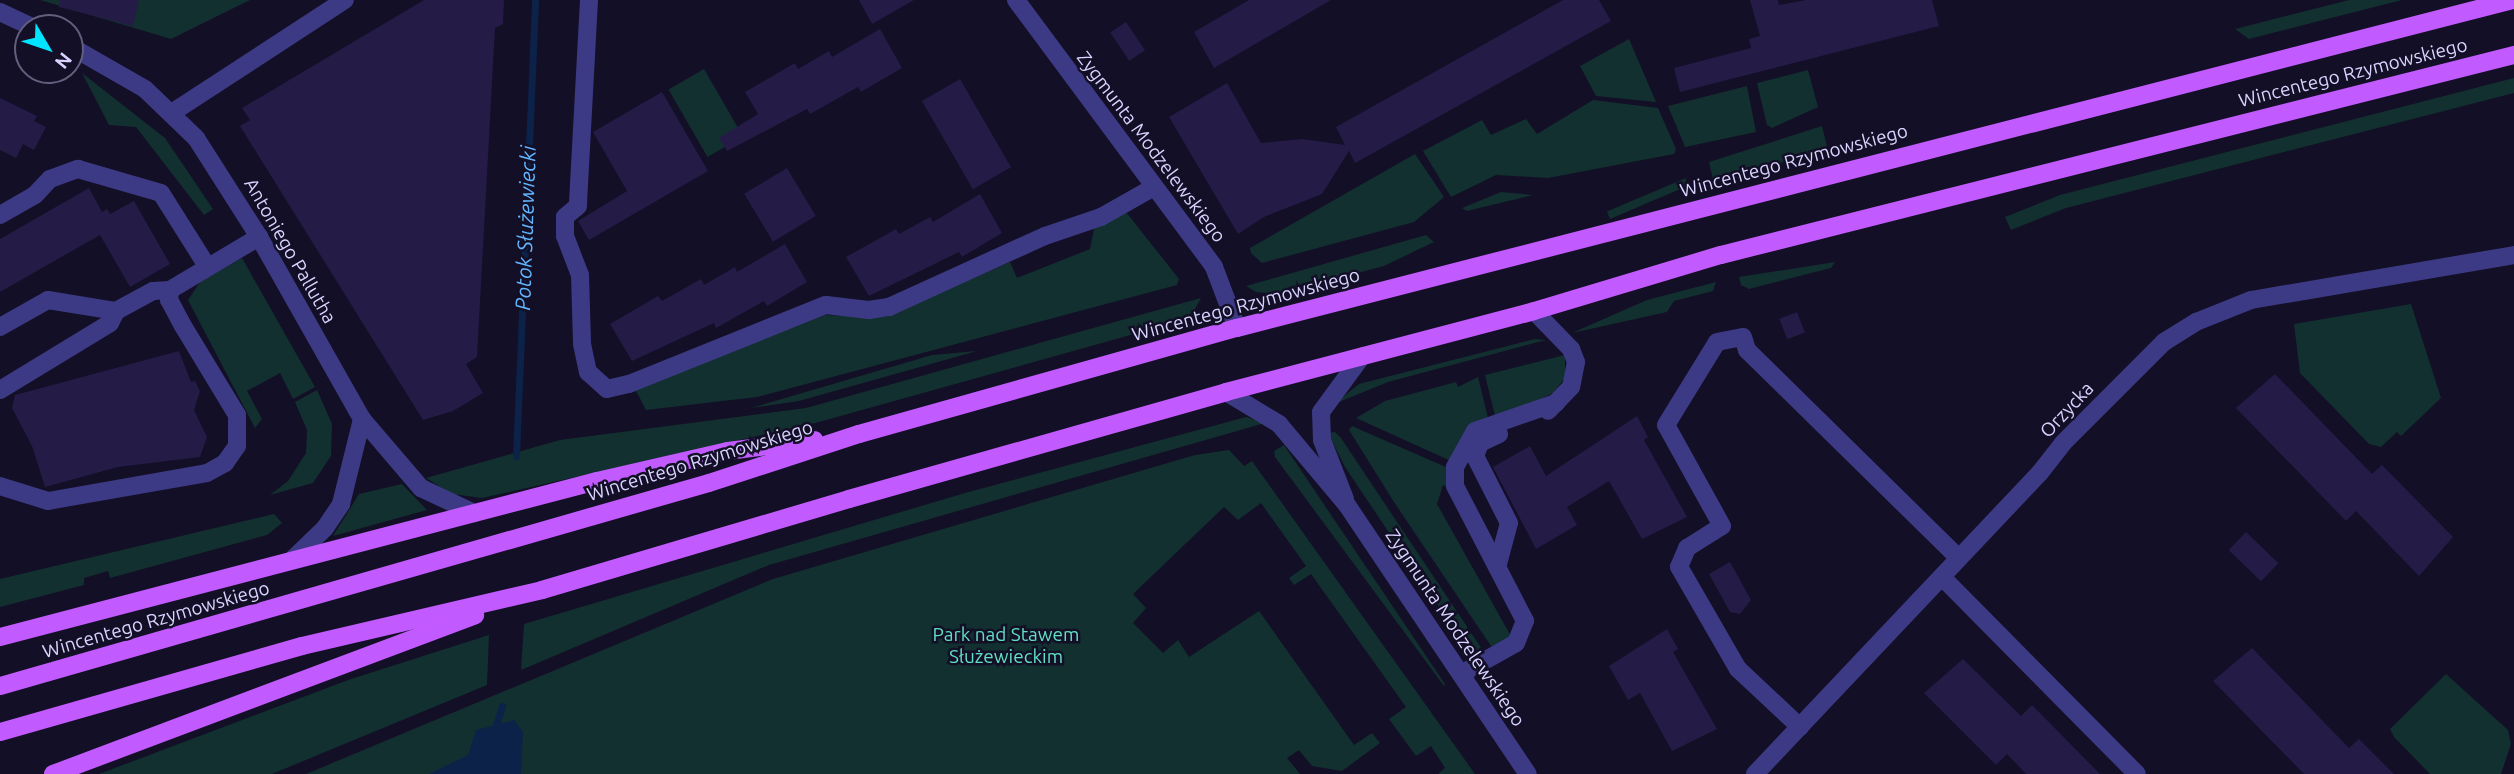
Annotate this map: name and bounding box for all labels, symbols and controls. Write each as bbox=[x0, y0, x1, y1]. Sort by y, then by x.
north arrow bbox=[14, 14, 84, 84]
street label: Wincentego Rzymowskiego bbox=[2236, 34, 2470, 112]
street label: Zygmunta Modzelewskiego bbox=[1072, 47, 1230, 247]
text: N bbox=[51, 49, 77, 73]
street label: Wincentego Rzymowskiego bbox=[1678, 120, 1910, 202]
water label: Potok Służewiecki bbox=[510, 145, 540, 311]
street label: Antoniego Pallutha bbox=[239, 174, 341, 328]
street label: Wincentego Rzymowskiego bbox=[1130, 264, 1362, 346]
street label: Orzycka bbox=[2035, 377, 2099, 443]
street label: Wincentego Rzymowskiego bbox=[584, 416, 816, 506]
street label: Zygmunta Modzelewskiego bbox=[1380, 525, 1530, 731]
street label: Wincentego Rzymowskiego bbox=[40, 577, 272, 663]
park label: Park nad Stawem Służewieckim bbox=[933, 624, 1079, 668]

